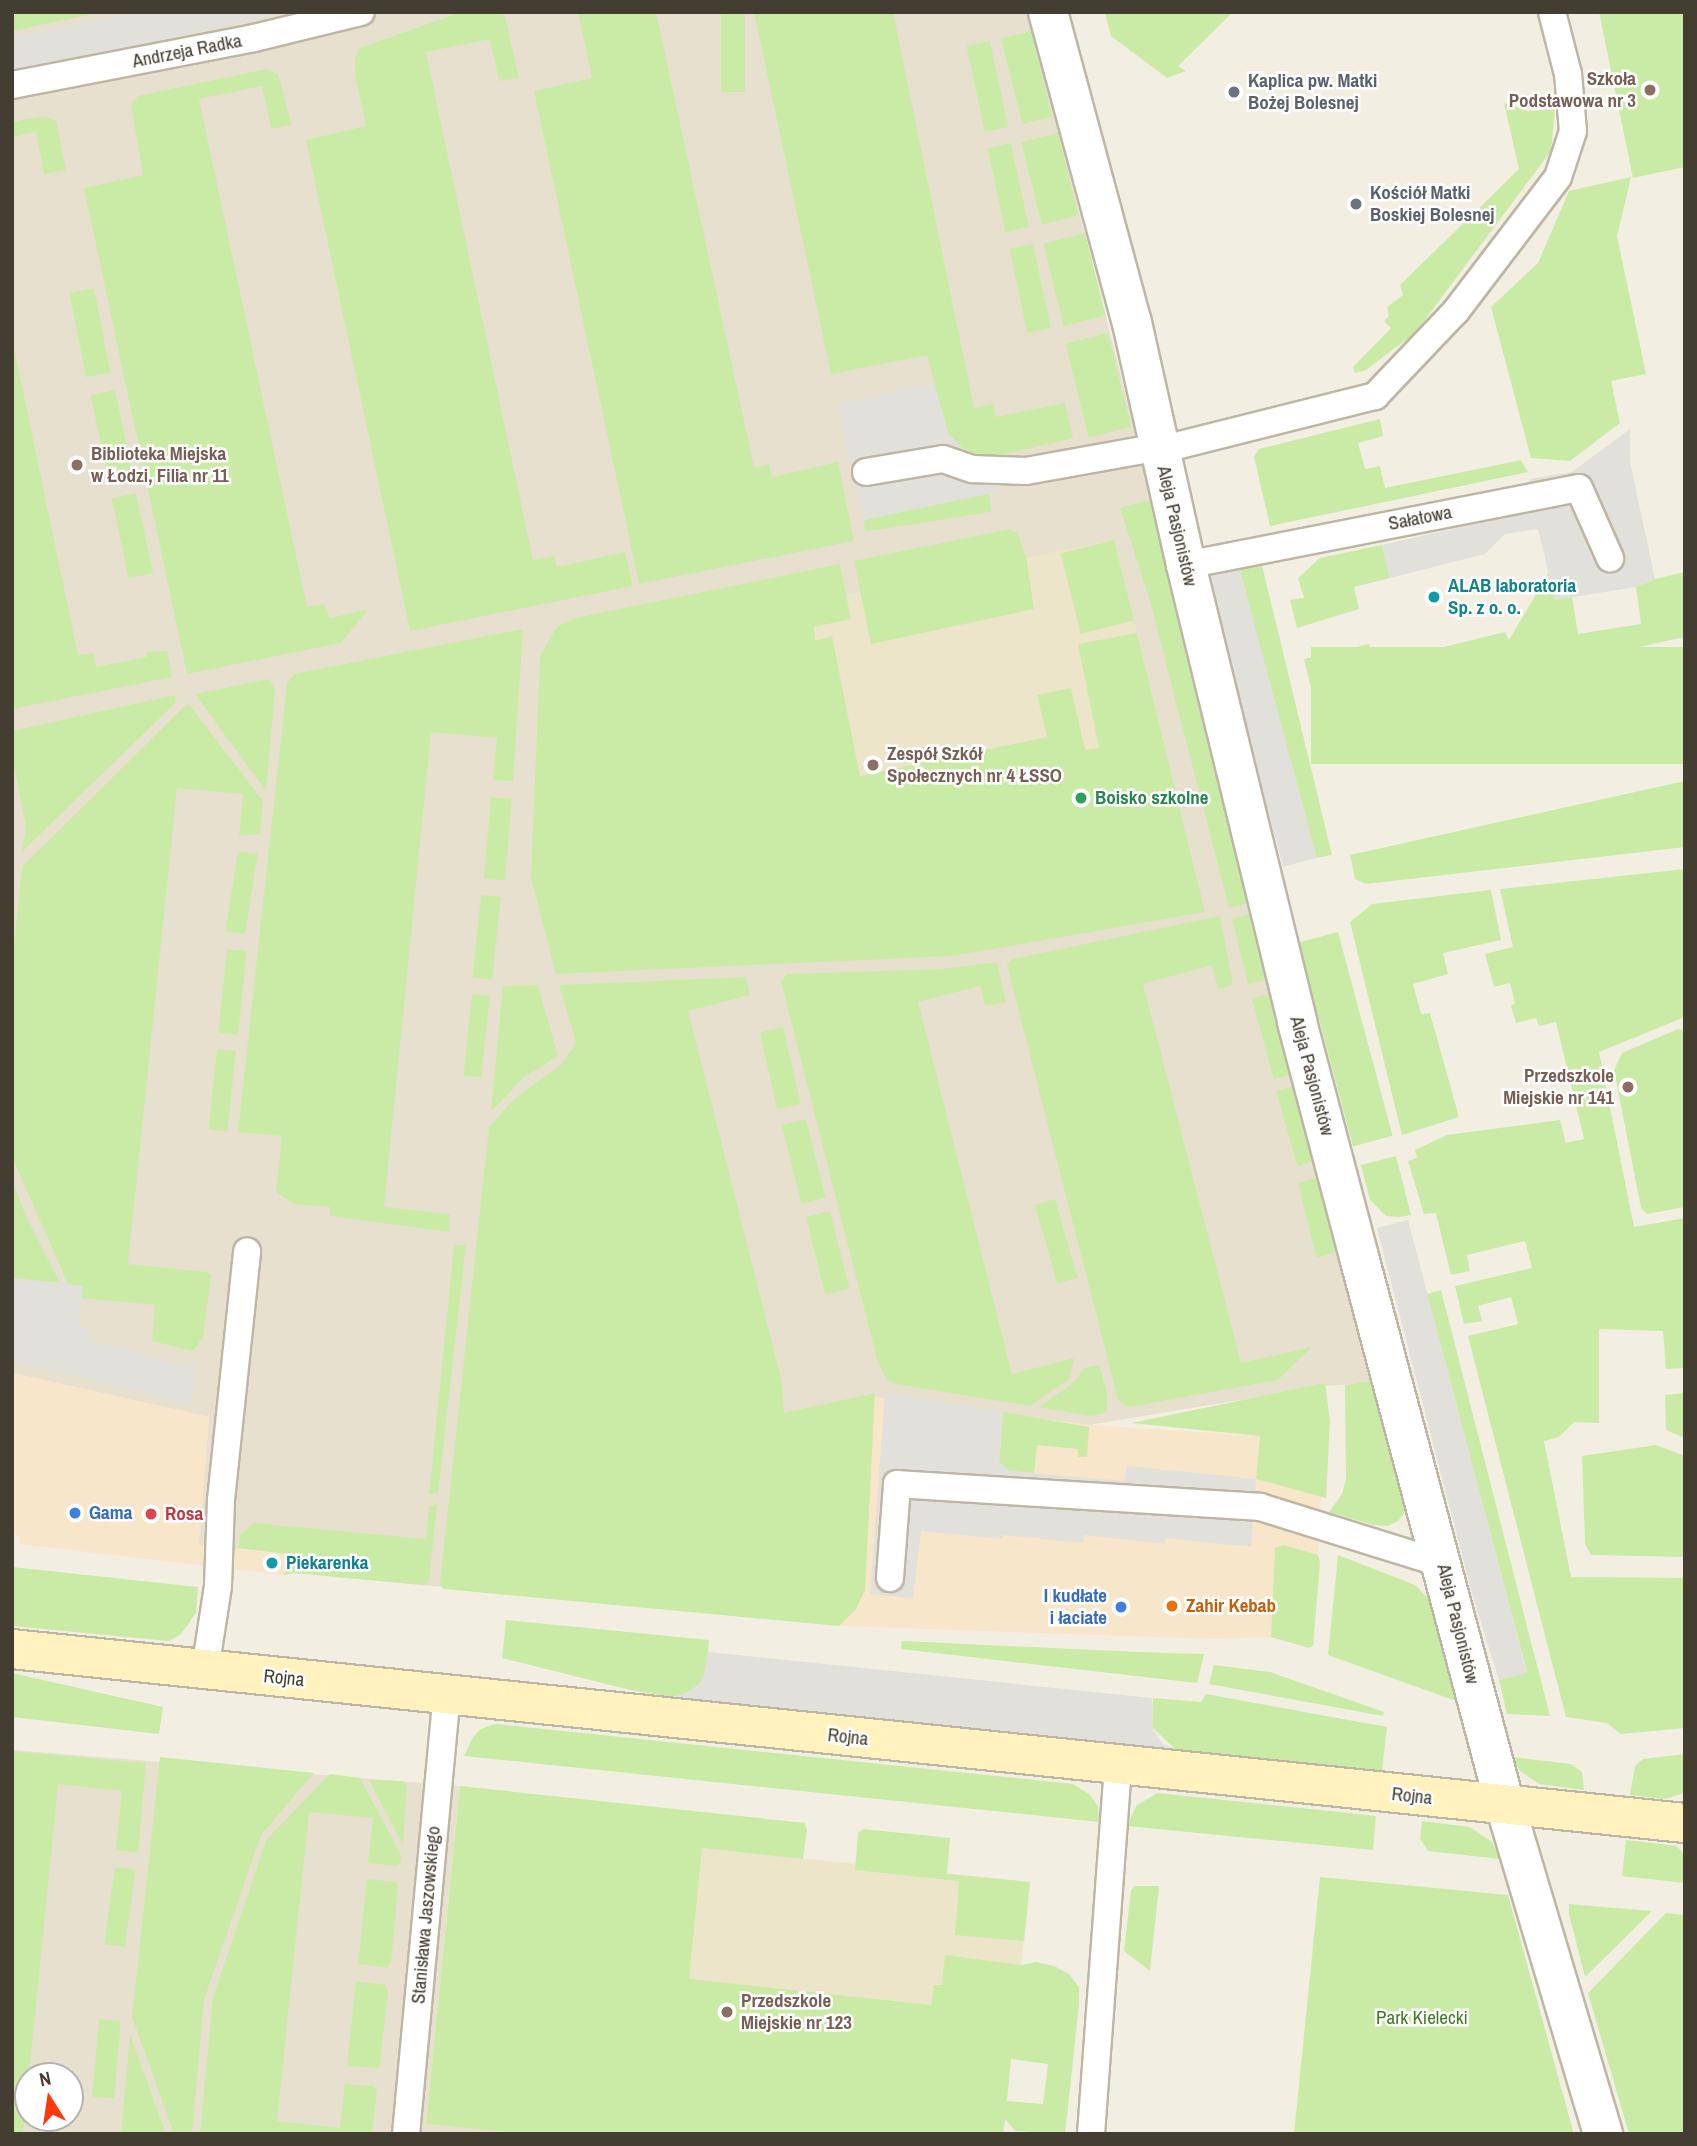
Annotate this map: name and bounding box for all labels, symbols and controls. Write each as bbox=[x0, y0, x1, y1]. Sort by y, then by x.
street label: Andrzeja Radka bbox=[130, 29, 244, 73]
place label: Szkoła Podstawowa nr 3 bbox=[1509, 68, 1636, 112]
place label: Kaplica pw. Matki Bożej Bolesnej bbox=[1248, 70, 1377, 114]
marker: Szkoła Podstawowa nr 3 bbox=[1642, 82, 1658, 98]
marker: Kaplica pw. Matki Bożej Bolesnej bbox=[1226, 84, 1242, 100]
place label: Kościół Matki Boskiej Bolesnej bbox=[1370, 182, 1495, 226]
marker: Kościół Matki Boskiej Bolesnej bbox=[1348, 196, 1364, 212]
place label: Biblioteka Miejska w Łodzi, Filia nr 11 bbox=[91, 443, 229, 487]
marker: Biblioteka Miejska w Łodzi, Filia nr 11 bbox=[69, 457, 85, 473]
street label: Aleja Pasjonistów bbox=[1152, 464, 1202, 588]
street label: Sałatowa bbox=[1386, 501, 1454, 535]
place label: ALAB laboratoria Sp. z o. o. bbox=[1448, 575, 1576, 619]
marker: ALAB laboratoria Sp. z o. o. bbox=[1426, 589, 1442, 605]
place label: Zespół Szkół Społecznych nr 4 ŁSSO bbox=[887, 743, 1062, 787]
marker: Zespół Szkół Społecznych nr 4 ŁSSO bbox=[865, 757, 881, 773]
place label: Boisko szkolne bbox=[1095, 787, 1208, 809]
marker: Boisko szkolne bbox=[1073, 790, 1089, 806]
street label: Aleja Pasjonistów bbox=[1285, 1014, 1339, 1138]
place label: Przedszkole Miejskie nr 141 bbox=[1503, 1065, 1614, 1109]
marker: Przedszkole Miejskie nr 141 bbox=[1620, 1079, 1636, 1095]
place label: Gama bbox=[89, 1502, 132, 1524]
place label: Rosa bbox=[165, 1503, 203, 1525]
marker: Gama bbox=[67, 1505, 83, 1521]
marker: Rosa bbox=[143, 1506, 159, 1522]
place label: Piekarenka bbox=[286, 1552, 368, 1574]
marker: Piekarenka bbox=[264, 1555, 280, 1571]
street label: Aleja Pasjonistów bbox=[1432, 1562, 1484, 1686]
place label: I kudłate i łaciate bbox=[1044, 1585, 1107, 1629]
place label: Zahir Kebab bbox=[1186, 1595, 1276, 1617]
marker: Zahir Kebab bbox=[1164, 1598, 1180, 1614]
marker: I kudłate i łaciate bbox=[1113, 1599, 1129, 1615]
street label: Rojna bbox=[263, 1665, 305, 1691]
street label: Rojna bbox=[827, 1724, 869, 1750]
street label: Rojna bbox=[1391, 1783, 1433, 1809]
street label: Stanisława Jaszowskiego bbox=[407, 1825, 445, 2005]
place label: Przedszkole Miejskie nr 123 bbox=[741, 1990, 852, 2034]
marker: Przedszkole Miejskie nr 123 bbox=[719, 2004, 735, 2020]
park label: Park Kielecki bbox=[1376, 2007, 1468, 2029]
north arrow bbox=[14, 2062, 84, 2132]
text: N bbox=[37, 2065, 53, 2092]

